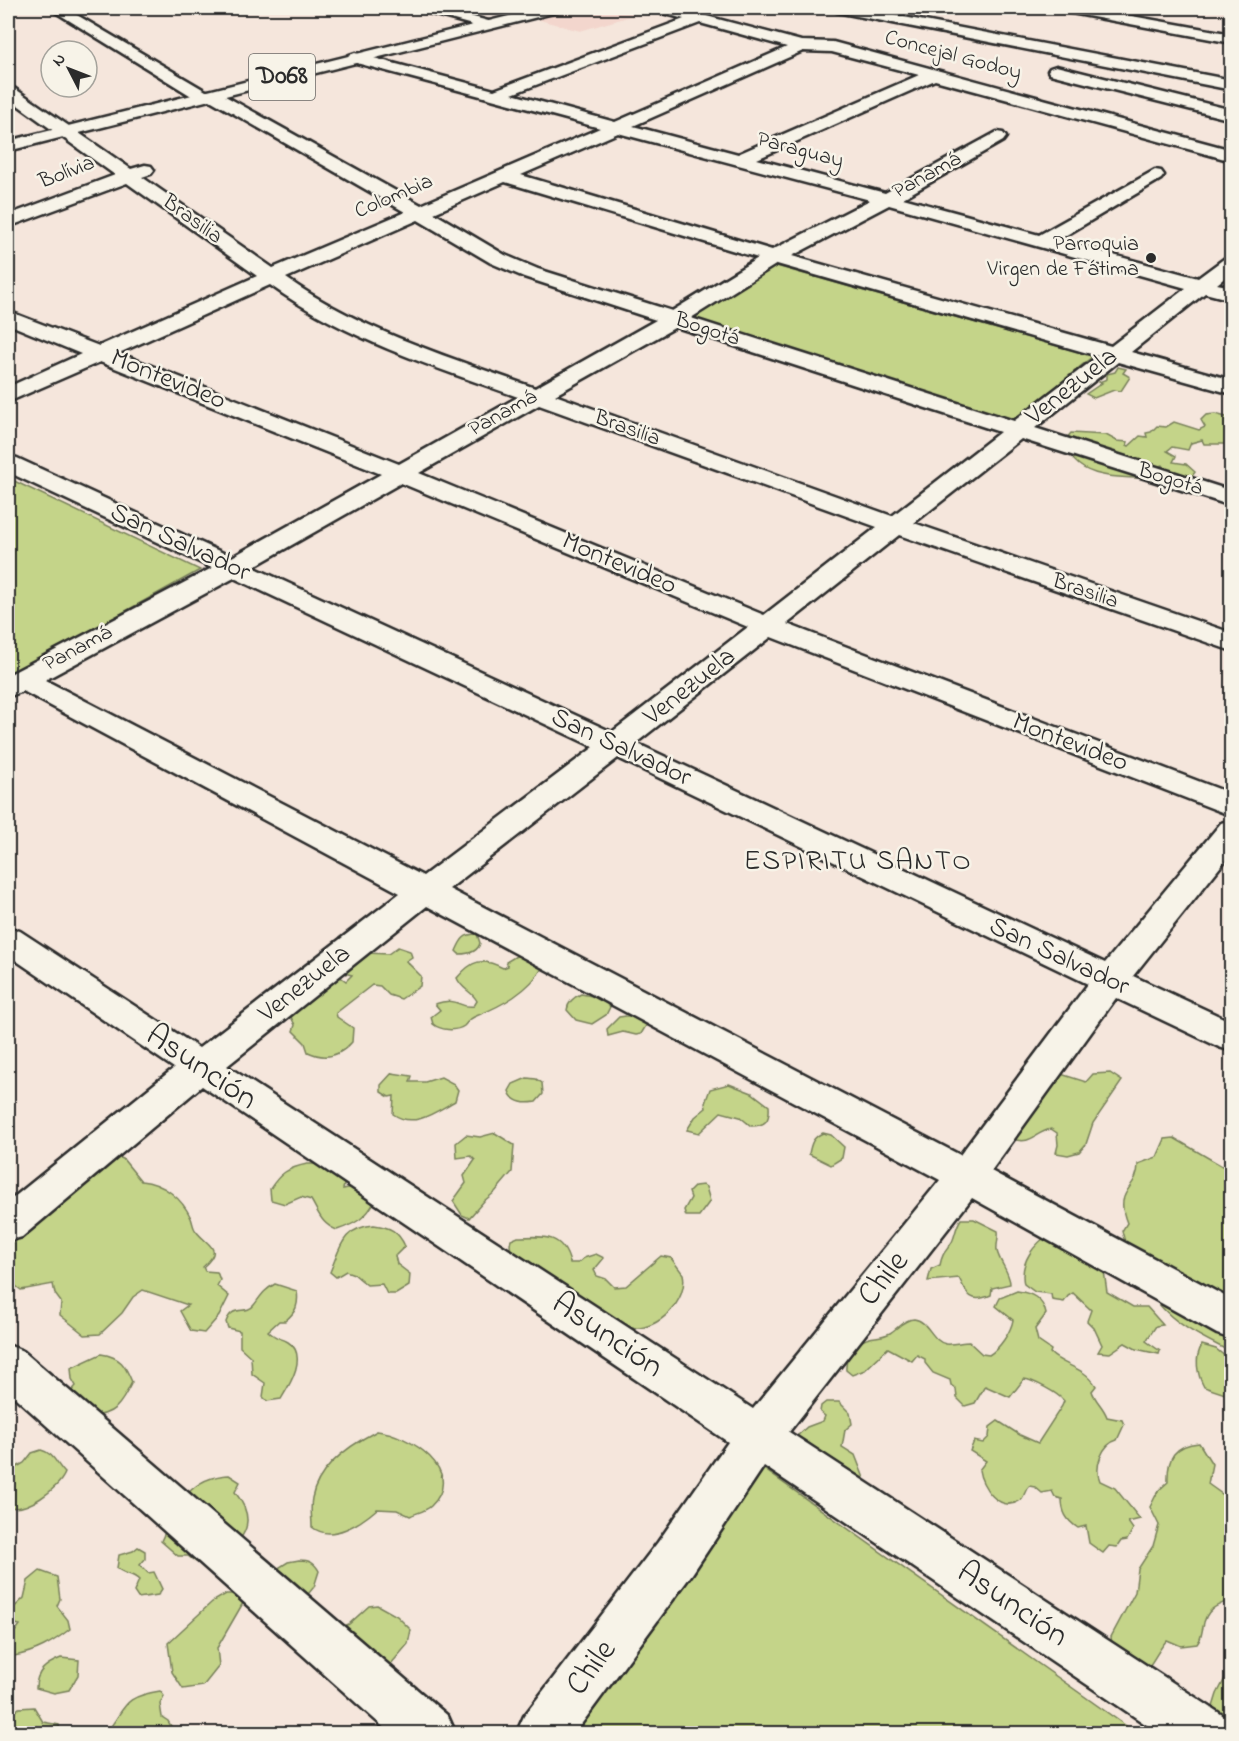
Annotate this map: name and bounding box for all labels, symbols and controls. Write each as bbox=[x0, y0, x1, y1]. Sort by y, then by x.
street label: Concejal Godoy bbox=[881, 22, 1025, 91]
north arrow bbox=[39, 39, 99, 99]
text: N bbox=[47, 48, 72, 72]
road number: D068 bbox=[249, 54, 315, 100]
street label: Paraguay bbox=[753, 124, 847, 179]
street label: Panamá bbox=[887, 144, 967, 208]
street label: Bolívia bbox=[33, 148, 100, 199]
street label: Colombia bbox=[350, 166, 438, 228]
street label: Brasilia bbox=[154, 186, 229, 253]
place label: Parroquia Virgen de Fátima bbox=[986, 229, 1139, 287]
marker: Parroquia Virgen de Fátima bbox=[1144, 251, 1158, 265]
street label: Bogotá bbox=[669, 304, 743, 356]
street label: Venezuela bbox=[1017, 338, 1127, 436]
street label: Montevideo bbox=[104, 339, 232, 421]
street label: Panamá bbox=[463, 382, 543, 446]
street label: Brasilia bbox=[589, 402, 665, 456]
street label: Bogotá bbox=[1132, 455, 1206, 506]
street label: San Salvador bbox=[103, 493, 257, 593]
street label: Montevideo bbox=[555, 522, 683, 606]
street label: Brasilia bbox=[1047, 565, 1122, 618]
street label: Panamá bbox=[38, 617, 118, 681]
street label: Venezuela bbox=[635, 638, 745, 736]
street label: San Salvador bbox=[544, 698, 698, 798]
street label: Montevideo bbox=[1006, 703, 1134, 783]
district label: ESPIRITU SANTO bbox=[744, 842, 972, 883]
street label: San Salvador bbox=[982, 907, 1136, 1007]
street label: Venezuela bbox=[250, 935, 360, 1033]
street label: Asunción bbox=[135, 1013, 267, 1123]
street label: Chile bbox=[846, 1240, 922, 1317]
street label: Asunción bbox=[541, 1281, 673, 1391]
street label: Asunción bbox=[946, 1550, 1078, 1660]
street label: Chile bbox=[555, 1629, 629, 1706]

